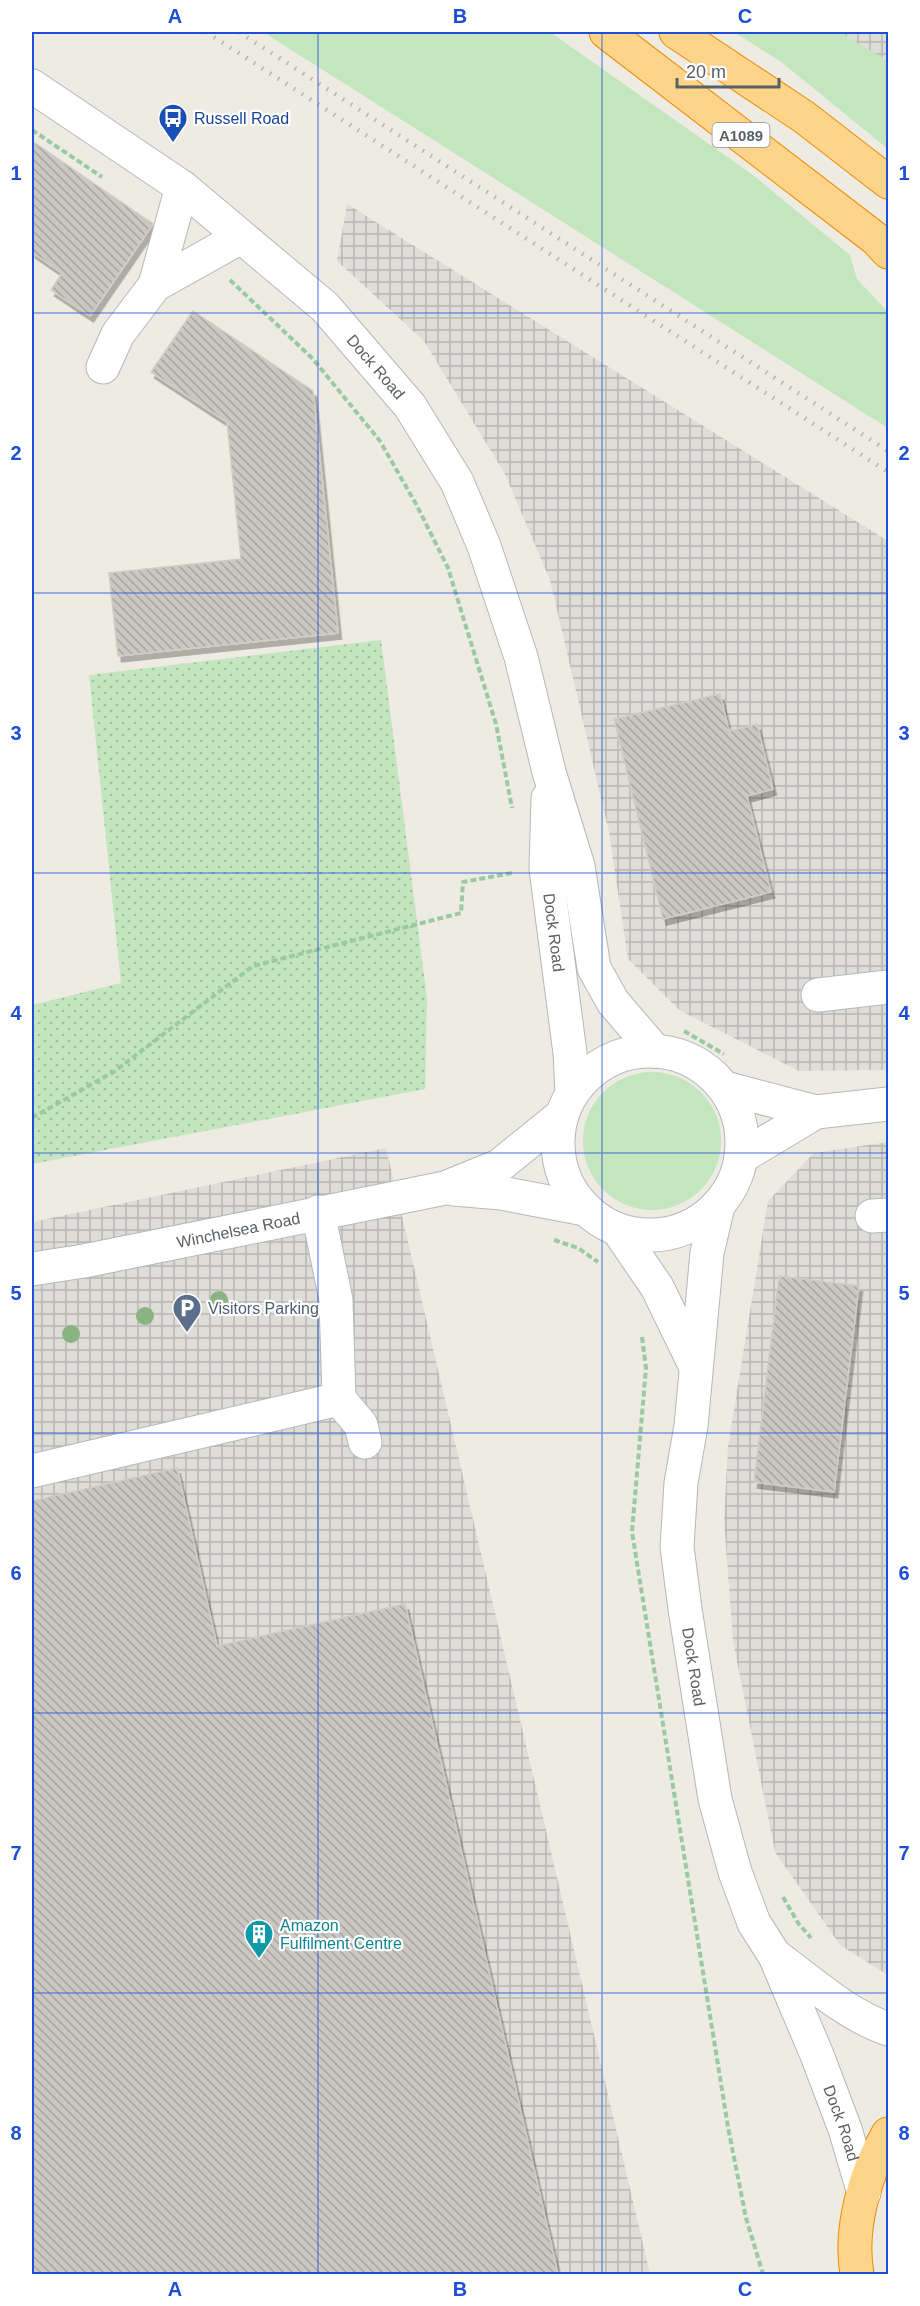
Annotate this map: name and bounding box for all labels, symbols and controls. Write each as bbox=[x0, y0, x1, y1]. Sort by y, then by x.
text: A bbox=[168, 5, 182, 27]
text: B bbox=[453, 5, 467, 27]
text: C bbox=[738, 5, 752, 27]
scale bar bbox=[677, 51, 779, 89]
text: 20 m bbox=[686, 62, 726, 82]
bus stop icon: Russell Road bbox=[157, 102, 189, 144]
place label: Russell Road bbox=[194, 110, 289, 127]
road number: A1089 bbox=[712, 123, 770, 147]
text: 1 bbox=[10, 162, 22, 184]
text: 1 bbox=[898, 162, 910, 184]
street label: Dock Road bbox=[344, 331, 408, 402]
text: 2 bbox=[10, 442, 22, 464]
text: 2 bbox=[898, 442, 910, 464]
text: 3 bbox=[10, 722, 22, 744]
text: 3 bbox=[898, 722, 910, 744]
street label: Dock Road bbox=[541, 892, 568, 973]
text: 4 bbox=[10, 1002, 22, 1024]
text: 4 bbox=[898, 1002, 910, 1024]
street label: Winchelsea Road bbox=[175, 1209, 301, 1251]
text: 5 bbox=[10, 1282, 22, 1304]
text: 5 bbox=[898, 1282, 910, 1304]
parking icon: Visitors Parking bbox=[171, 1292, 203, 1334]
place label: Visitors Parking bbox=[208, 1300, 319, 1317]
text: 6 bbox=[10, 1562, 22, 1584]
text: 6 bbox=[898, 1562, 910, 1584]
street label: Dock Road bbox=[680, 1626, 709, 1707]
text: 7 bbox=[10, 1842, 22, 1864]
text: 7 bbox=[898, 1842, 910, 1864]
place label: Amazon Fulfilment Centre bbox=[280, 1917, 402, 1952]
building icon: Amazon Fulfilment Centre bbox=[243, 1918, 275, 1960]
street label: Dock Road bbox=[821, 2083, 862, 2163]
text: 8 bbox=[10, 2122, 22, 2144]
text: 8 bbox=[898, 2122, 910, 2144]
text: A bbox=[168, 2278, 182, 2300]
text: B bbox=[453, 2278, 467, 2300]
text: C bbox=[738, 2278, 752, 2300]

